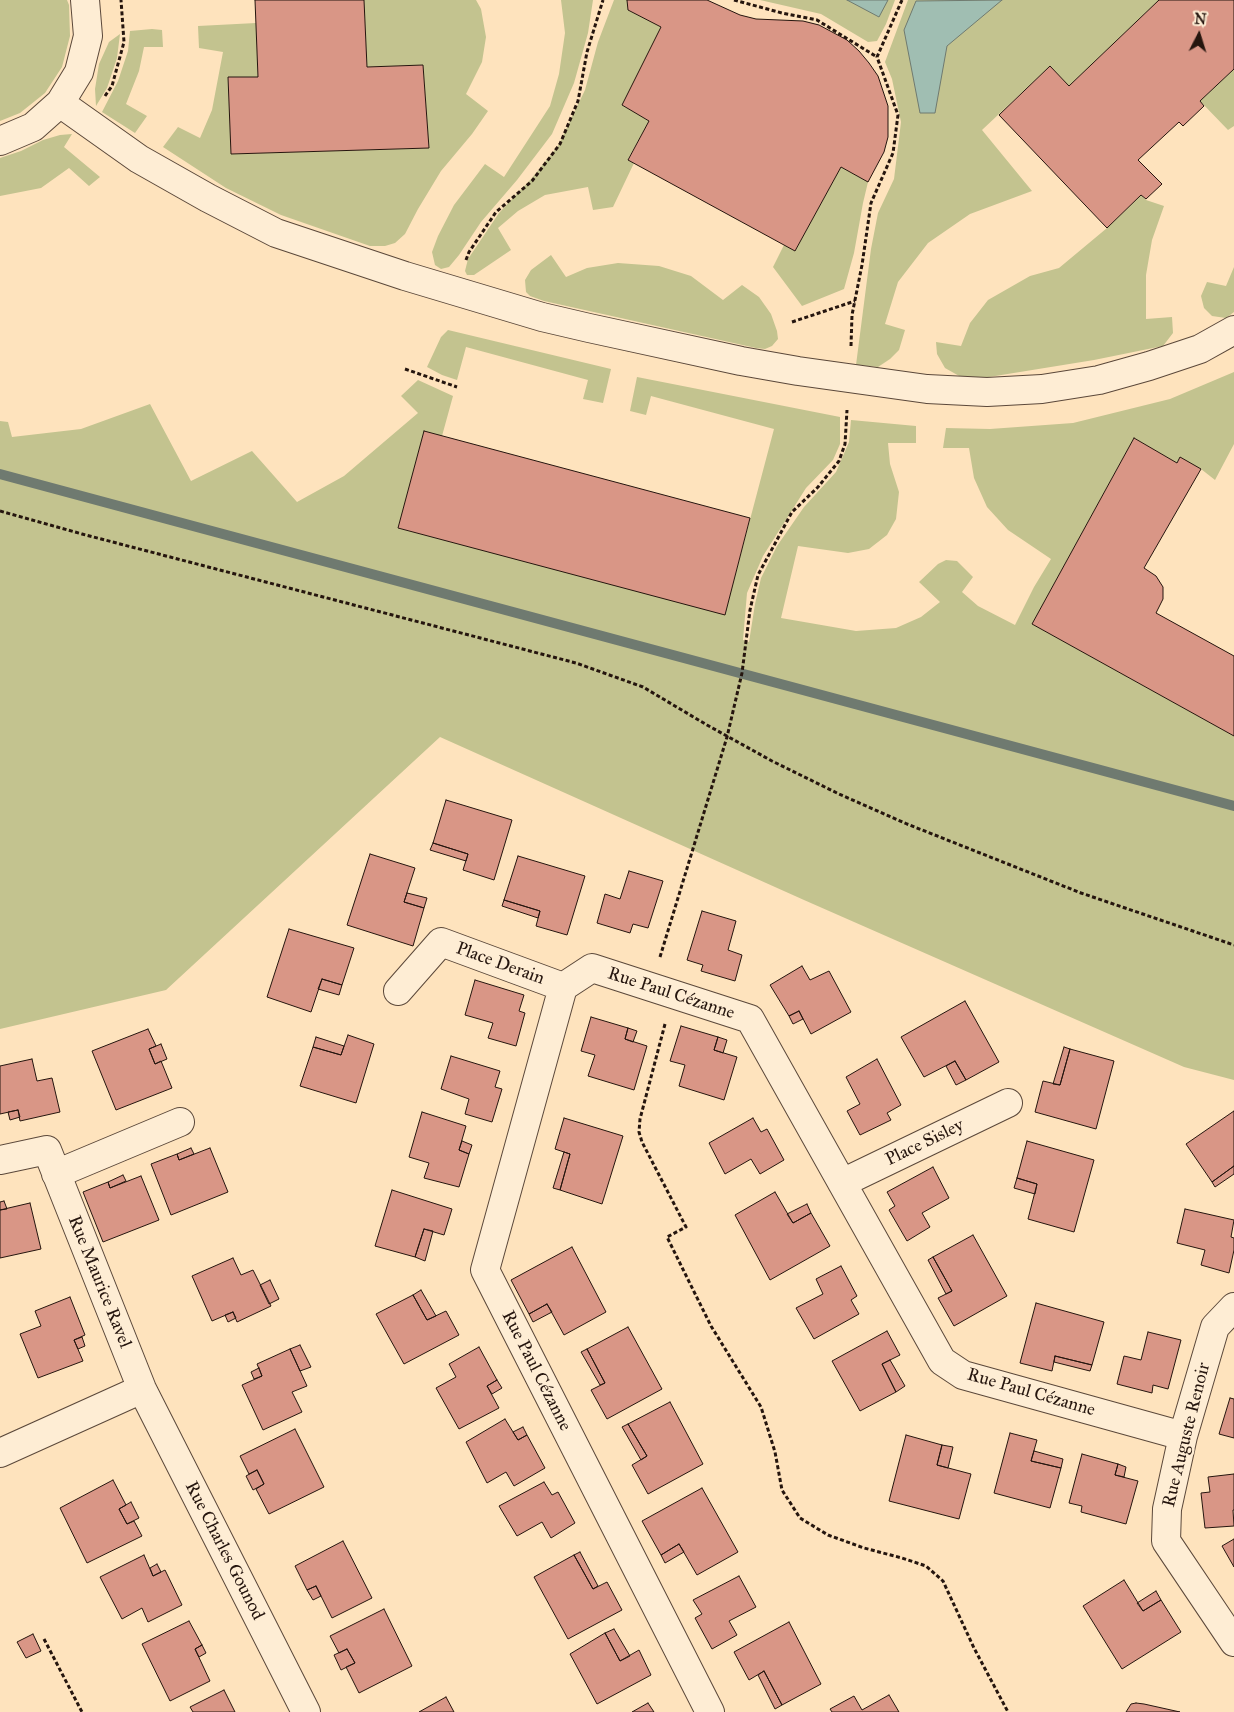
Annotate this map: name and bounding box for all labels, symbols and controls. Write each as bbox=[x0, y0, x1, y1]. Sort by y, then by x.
north arrow bbox=[1174, 10, 1224, 60]
text: N bbox=[1194, 11, 1207, 29]
street label: Place Derain bbox=[453, 938, 547, 990]
street label: Rue Paul Cézanne bbox=[605, 963, 737, 1025]
street label: Place Sisley bbox=[882, 1115, 968, 1171]
street label: Rue Maurice Ravel bbox=[63, 1213, 135, 1351]
street label: Rue Paul Cézanne bbox=[496, 1307, 576, 1435]
street label: Rue Auguste Renoir bbox=[1159, 1361, 1215, 1509]
street label: Rue Paul Cézanne bbox=[965, 1364, 1097, 1422]
street label: Rue Charles Gounod bbox=[180, 1478, 268, 1624]

